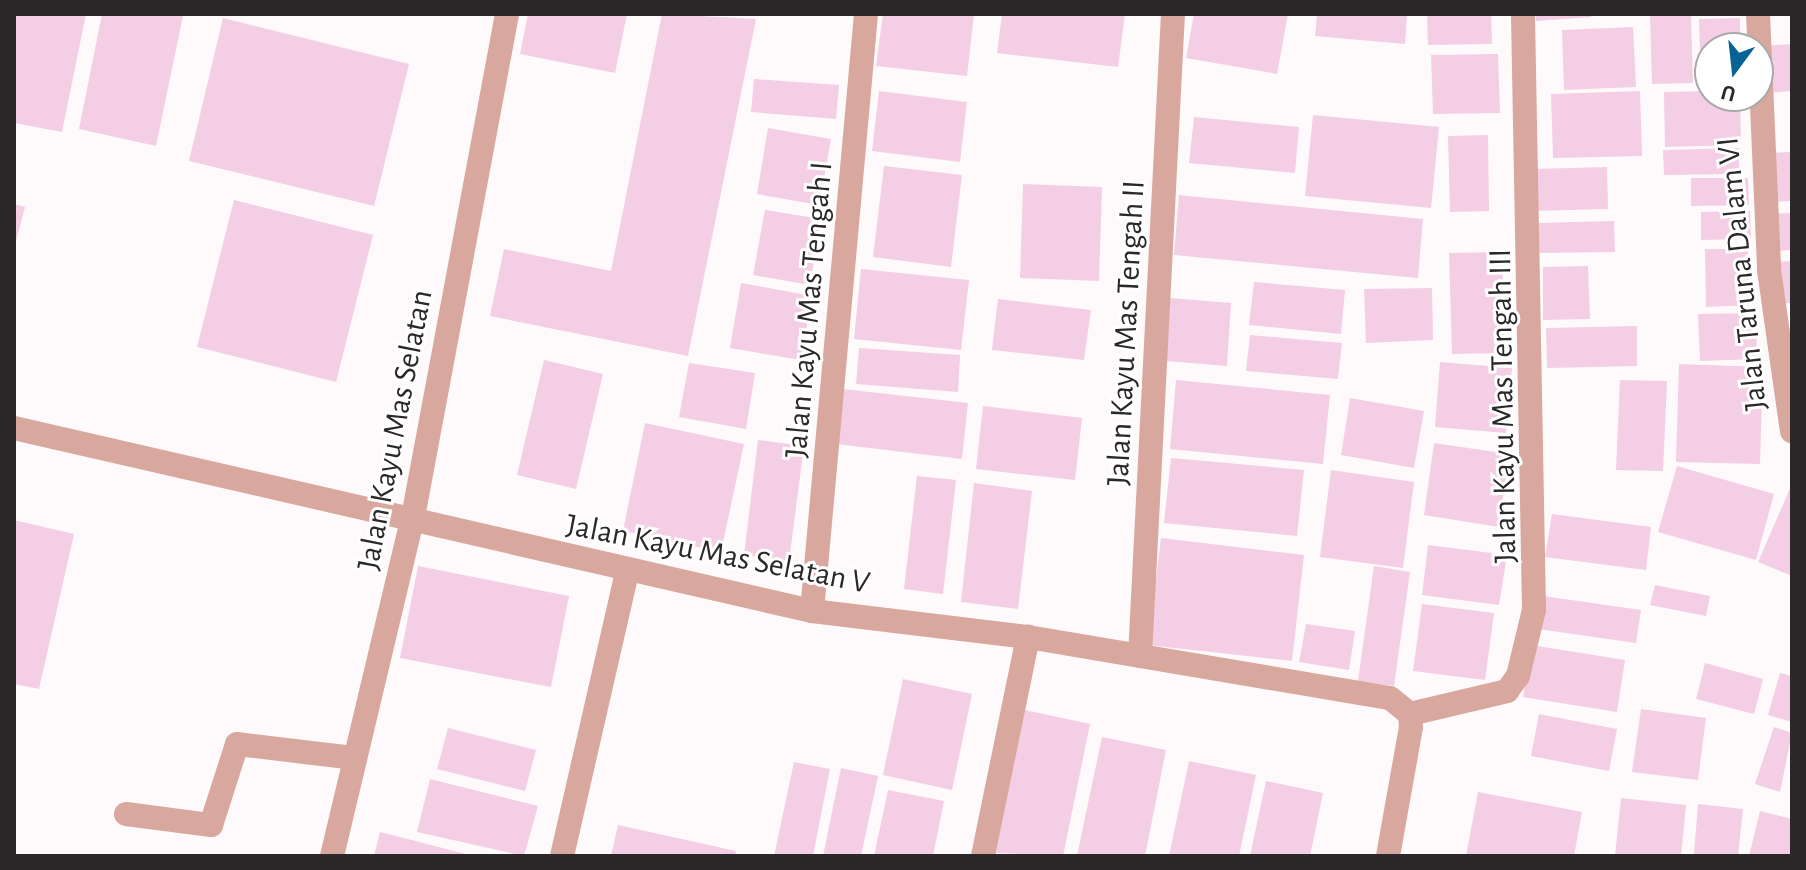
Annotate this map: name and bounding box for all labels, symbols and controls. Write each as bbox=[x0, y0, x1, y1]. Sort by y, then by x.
north arrow bbox=[1694, 32, 1774, 112]
text: U bbox=[1719, 81, 1738, 106]
street label: Jalan Taruna Dalam VI bbox=[1709, 135, 1775, 413]
street label: Jalan Kayu Mas Tengah I bbox=[777, 160, 841, 460]
street label: Jalan Kayu Mas Tengah II bbox=[1099, 179, 1153, 487]
street label: Jalan Kayu Mas Tengah III bbox=[1481, 249, 1525, 563]
street label: Jalan Kayu Mas Selatan bbox=[349, 286, 441, 574]
street label: Jalan Kayu Mas Selatan V bbox=[563, 506, 873, 602]

